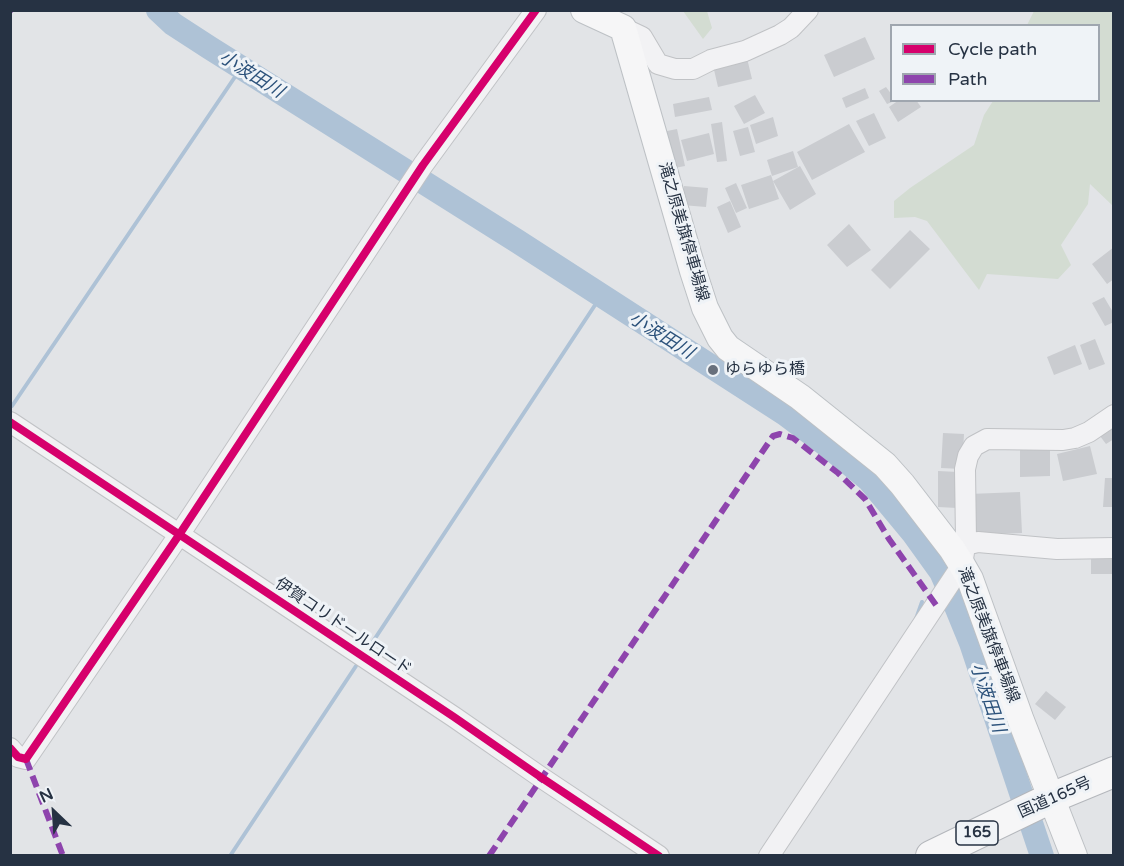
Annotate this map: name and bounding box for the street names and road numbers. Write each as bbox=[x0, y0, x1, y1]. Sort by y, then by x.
street label: 滝之原美旗停車場線 bbox=[654, 160, 712, 304]
street label: 滝之原美旗停車場線 bbox=[953, 564, 1023, 706]
street label: 伊賀コリドールロード bbox=[271, 574, 415, 680]
street label: 国道165号 bbox=[1015, 773, 1095, 823]
road number: 165 bbox=[956, 821, 998, 845]

